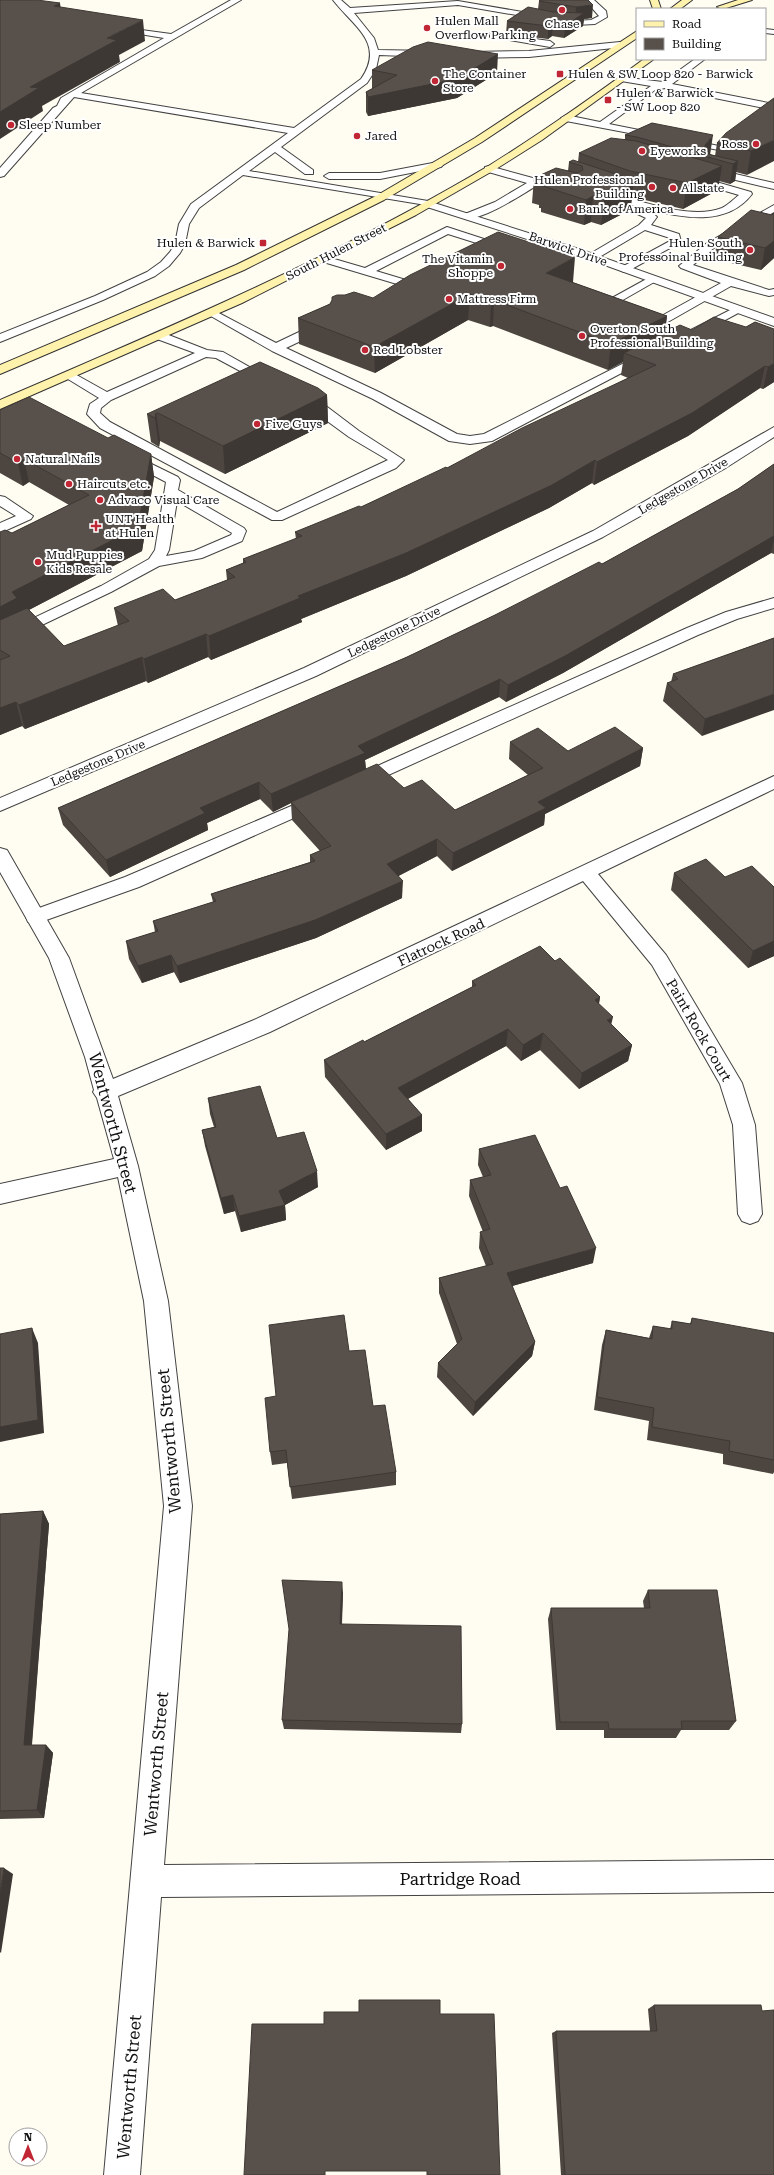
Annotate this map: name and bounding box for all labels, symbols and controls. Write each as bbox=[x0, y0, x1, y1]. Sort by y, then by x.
marker: Chase bbox=[557, 5, 567, 15]
legend bbox=[636, 8, 766, 60]
place label: Hulen Mall Overflow Parking bbox=[435, 14, 536, 42]
place label: Chase bbox=[544, 17, 580, 31]
text: Road bbox=[672, 17, 702, 31]
marker: Hulen Mall Overflow Parking bbox=[422, 23, 432, 33]
text: Building bbox=[672, 37, 721, 51]
place label: The Container Store bbox=[443, 67, 526, 95]
place label: Hulen & SW Loop 820 - Barwick bbox=[568, 67, 754, 81]
marker: Hulen & SW Loop 820 - Barwick bbox=[555, 69, 565, 79]
marker: The Container Store bbox=[430, 76, 440, 86]
place label: Hulen & Barwick - SW Loop 820 bbox=[616, 86, 715, 114]
marker: Hulen & Barwick - SW Loop 820 bbox=[603, 95, 613, 105]
place label: Sleep Number bbox=[19, 118, 101, 132]
marker: Sleep Number bbox=[6, 120, 16, 130]
place label: Jared bbox=[365, 129, 397, 143]
marker: Jared bbox=[352, 131, 362, 141]
place label: Ross bbox=[721, 137, 748, 151]
marker: Ross bbox=[751, 139, 761, 149]
place label: Eyeworks bbox=[650, 144, 706, 158]
marker: Eyeworks bbox=[637, 146, 647, 156]
place label: Hulen Professional Building bbox=[534, 173, 644, 201]
place label: Allstate bbox=[681, 181, 725, 195]
marker: Hulen Professional Building bbox=[647, 182, 657, 192]
marker: Allstate bbox=[668, 183, 678, 193]
place label: Bank of America bbox=[578, 202, 674, 216]
marker: Bank of America bbox=[565, 204, 575, 214]
street label: South Hulen Street bbox=[284, 220, 389, 283]
street label: Barwick Drive bbox=[527, 229, 609, 269]
place label: Hulen & Barwick bbox=[157, 236, 255, 250]
place label: Hulen South Professoinal Building bbox=[618, 236, 742, 264]
marker: Hulen & Barwick bbox=[258, 238, 268, 248]
marker: Hulen South Professoinal Building bbox=[745, 245, 755, 255]
place label: The Vitamin Shoppe bbox=[422, 252, 493, 280]
marker: The Vitamin Shoppe bbox=[496, 261, 506, 271]
place label: Mattress Firm bbox=[457, 292, 537, 306]
marker: Mattress Firm bbox=[444, 294, 454, 304]
place label: Overton South Professional Building bbox=[590, 322, 714, 350]
marker: Overton South Professional Building bbox=[577, 331, 587, 341]
place label: Red Lobster bbox=[373, 343, 443, 357]
marker: Red Lobster bbox=[360, 345, 370, 355]
place label: Five Guys bbox=[265, 417, 322, 431]
marker: Five Guys bbox=[252, 419, 262, 429]
place label: Natural Nails bbox=[25, 452, 100, 466]
marker: Natural Nails bbox=[12, 454, 22, 464]
street label: Ledgestone Drive bbox=[636, 454, 731, 517]
place label: Haircuts etc. bbox=[77, 477, 150, 491]
marker: Haircuts etc. bbox=[64, 479, 74, 489]
place label: Advaco Visual Care bbox=[108, 493, 220, 507]
marker: Advaco Visual Care bbox=[95, 495, 105, 505]
place label: UNT Health at Hulen bbox=[105, 512, 174, 540]
marker: UNT Health at Hulen bbox=[90, 520, 102, 532]
place label: Mud Puppies Kids Resale bbox=[46, 548, 123, 576]
marker: Mud Puppies Kids Resale bbox=[33, 557, 43, 567]
street label: Ledgestone Drive bbox=[346, 603, 443, 660]
street label: Ledgestone Drive bbox=[49, 737, 148, 789]
street label: Flatrock Road bbox=[395, 915, 487, 969]
street label: Paint Rock Court bbox=[663, 976, 735, 1084]
street label: Wentworth Street bbox=[85, 1050, 141, 1196]
street label: Wentworth Street bbox=[153, 1368, 185, 1514]
street label: Wentworth Street bbox=[140, 1691, 172, 1837]
street label: Partridge Road bbox=[399, 1869, 521, 1889]
street label: Wentworth Street bbox=[113, 2014, 145, 2160]
north arrow bbox=[8, 2127, 48, 2167]
text: N bbox=[24, 2131, 33, 2144]

